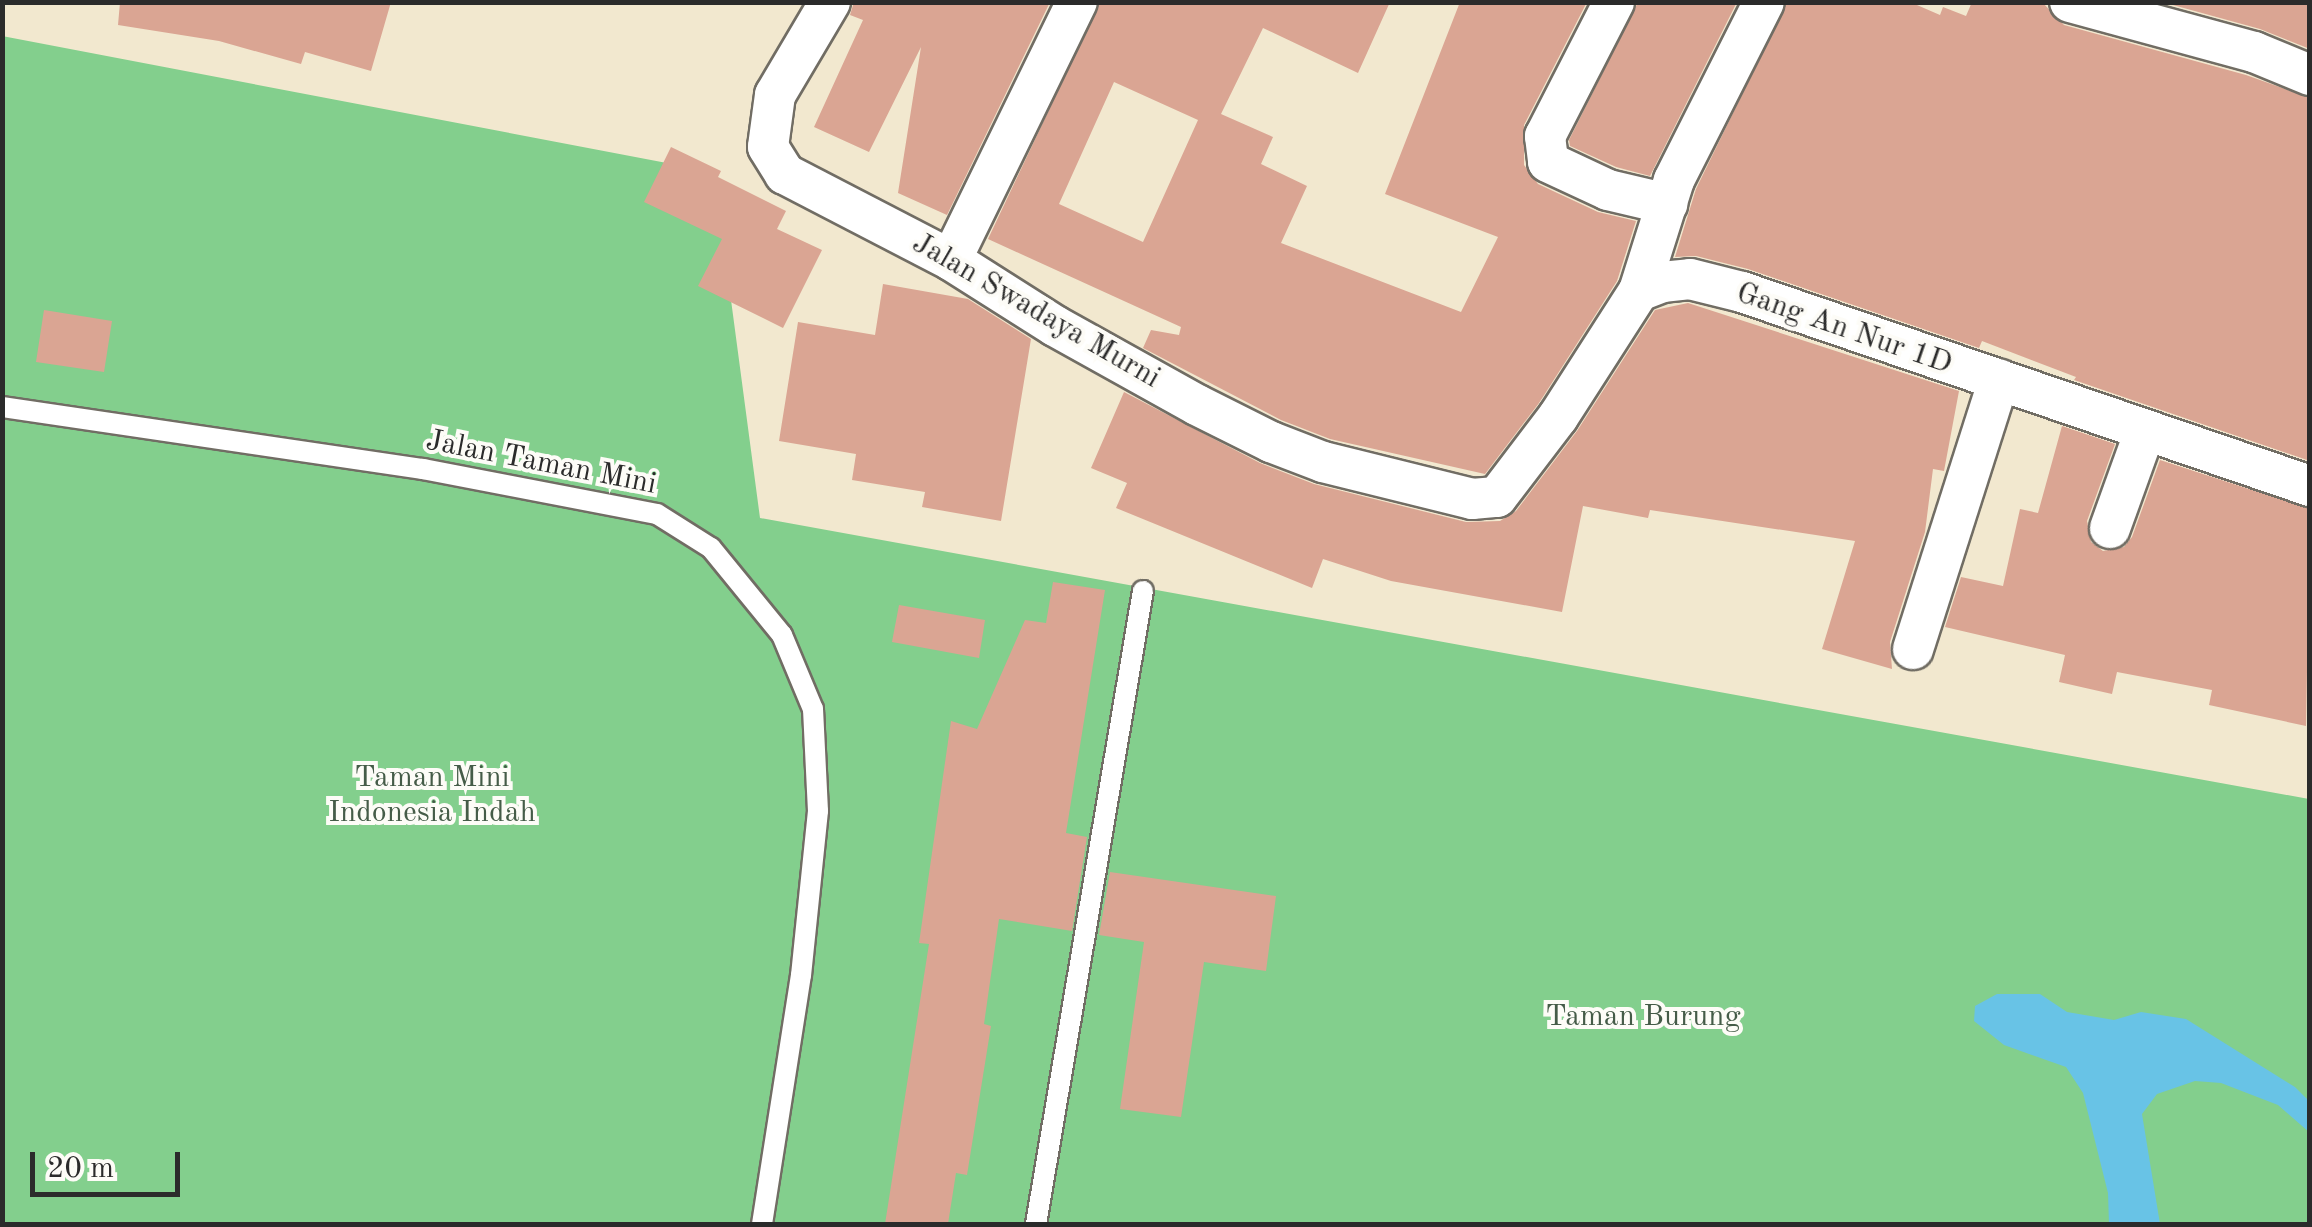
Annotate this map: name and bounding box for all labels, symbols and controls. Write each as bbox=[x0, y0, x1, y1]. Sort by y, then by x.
street label: Jalan Swadaya Murni bbox=[906, 225, 1166, 397]
street label: Gang An Nur 1D bbox=[1732, 275, 1956, 383]
street label: Jalan Taman Mini bbox=[423, 423, 659, 503]
park label: Taman Mini Indonesia Indah bbox=[328, 760, 536, 830]
park label: Taman Burung bbox=[1545, 999, 1741, 1035]
scale bar bbox=[35, 1132, 185, 1194]
text: 20 m bbox=[47, 1154, 114, 1184]

